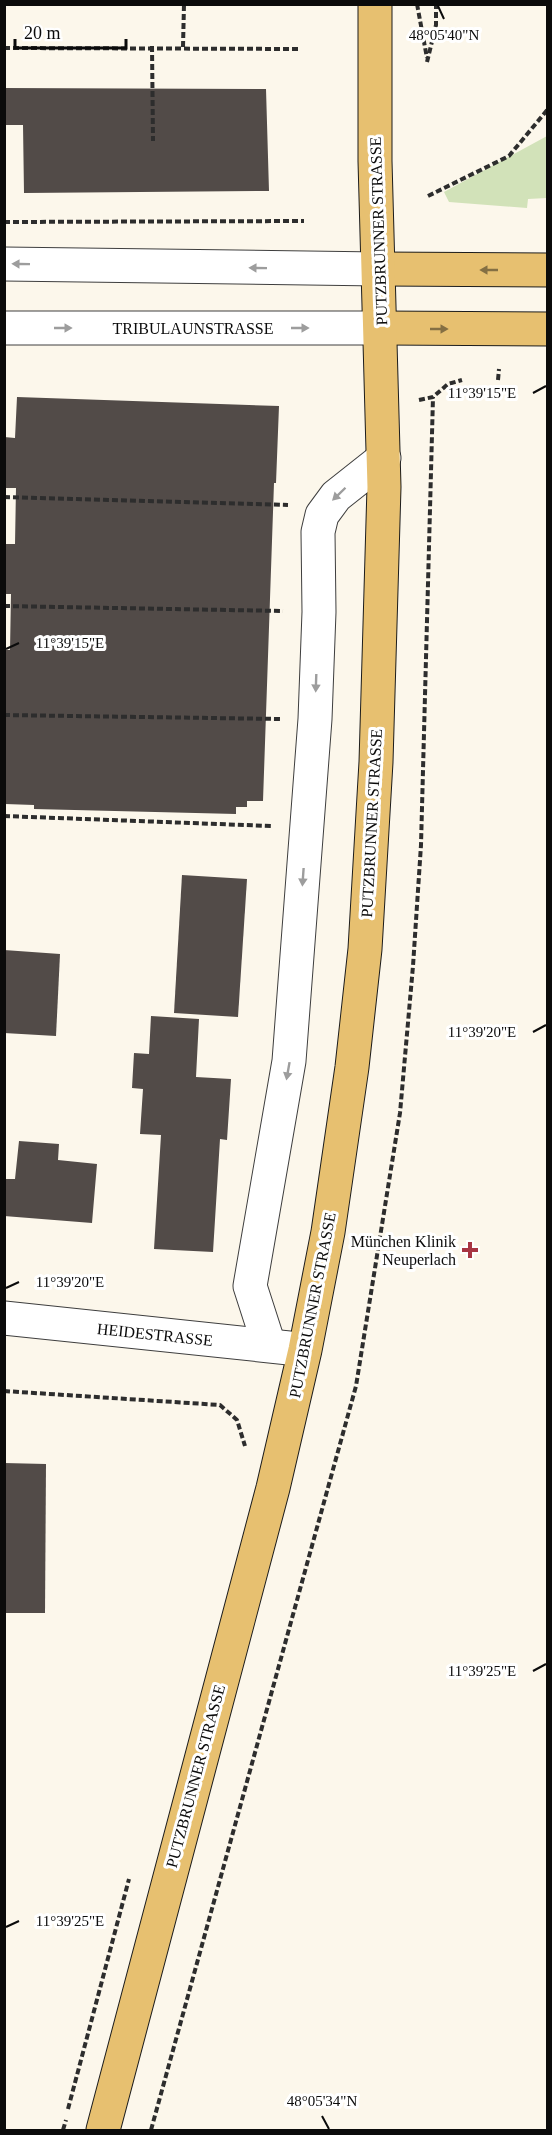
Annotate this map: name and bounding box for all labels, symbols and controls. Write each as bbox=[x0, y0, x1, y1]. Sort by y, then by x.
scale bar bbox=[15, 12, 126, 50]
text: 20 m bbox=[24, 23, 61, 43]
text: 48°05'40"N bbox=[409, 27, 479, 43]
street label: PUTZBRUNNER STRASSE bbox=[367, 136, 390, 326]
one-way arrow bbox=[11, 259, 30, 269]
one-way arrow bbox=[248, 264, 267, 273]
one-way arrow bbox=[480, 265, 499, 275]
street label: TRIBULAUNSTRASSE bbox=[113, 320, 273, 337]
one-way arrow bbox=[53, 323, 72, 333]
one-way arrow bbox=[290, 323, 309, 333]
one-way arrow bbox=[430, 324, 449, 334]
text: 11°39'15"E bbox=[448, 385, 516, 401]
one-way arrow bbox=[332, 487, 346, 501]
text: 11°39'15"E bbox=[36, 635, 104, 651]
one-way arrow bbox=[312, 673, 321, 692]
street label: PUTZBRUNNER STRASSE bbox=[358, 728, 385, 918]
one-way arrow bbox=[298, 868, 308, 887]
text: 11°39'20"E bbox=[448, 1024, 516, 1040]
one-way arrow bbox=[283, 1062, 292, 1081]
street label: PUTZBRUNNER STRASSE bbox=[286, 1211, 339, 1399]
place label: München Klinik Neuperlach bbox=[351, 1233, 456, 1269]
marker: München Klinik Neuperlach bbox=[461, 1241, 479, 1259]
text: 11°39'20"E bbox=[36, 1274, 104, 1290]
street label: HEIDESTRASSE bbox=[96, 1320, 214, 1349]
text: 11°39'25"E bbox=[448, 1663, 516, 1679]
street label: PUTZBRUNNER STRASSE bbox=[163, 1683, 228, 1870]
text: 11°39'25"E bbox=[36, 1913, 104, 1929]
text: 48°05'34"N bbox=[287, 2093, 357, 2109]

